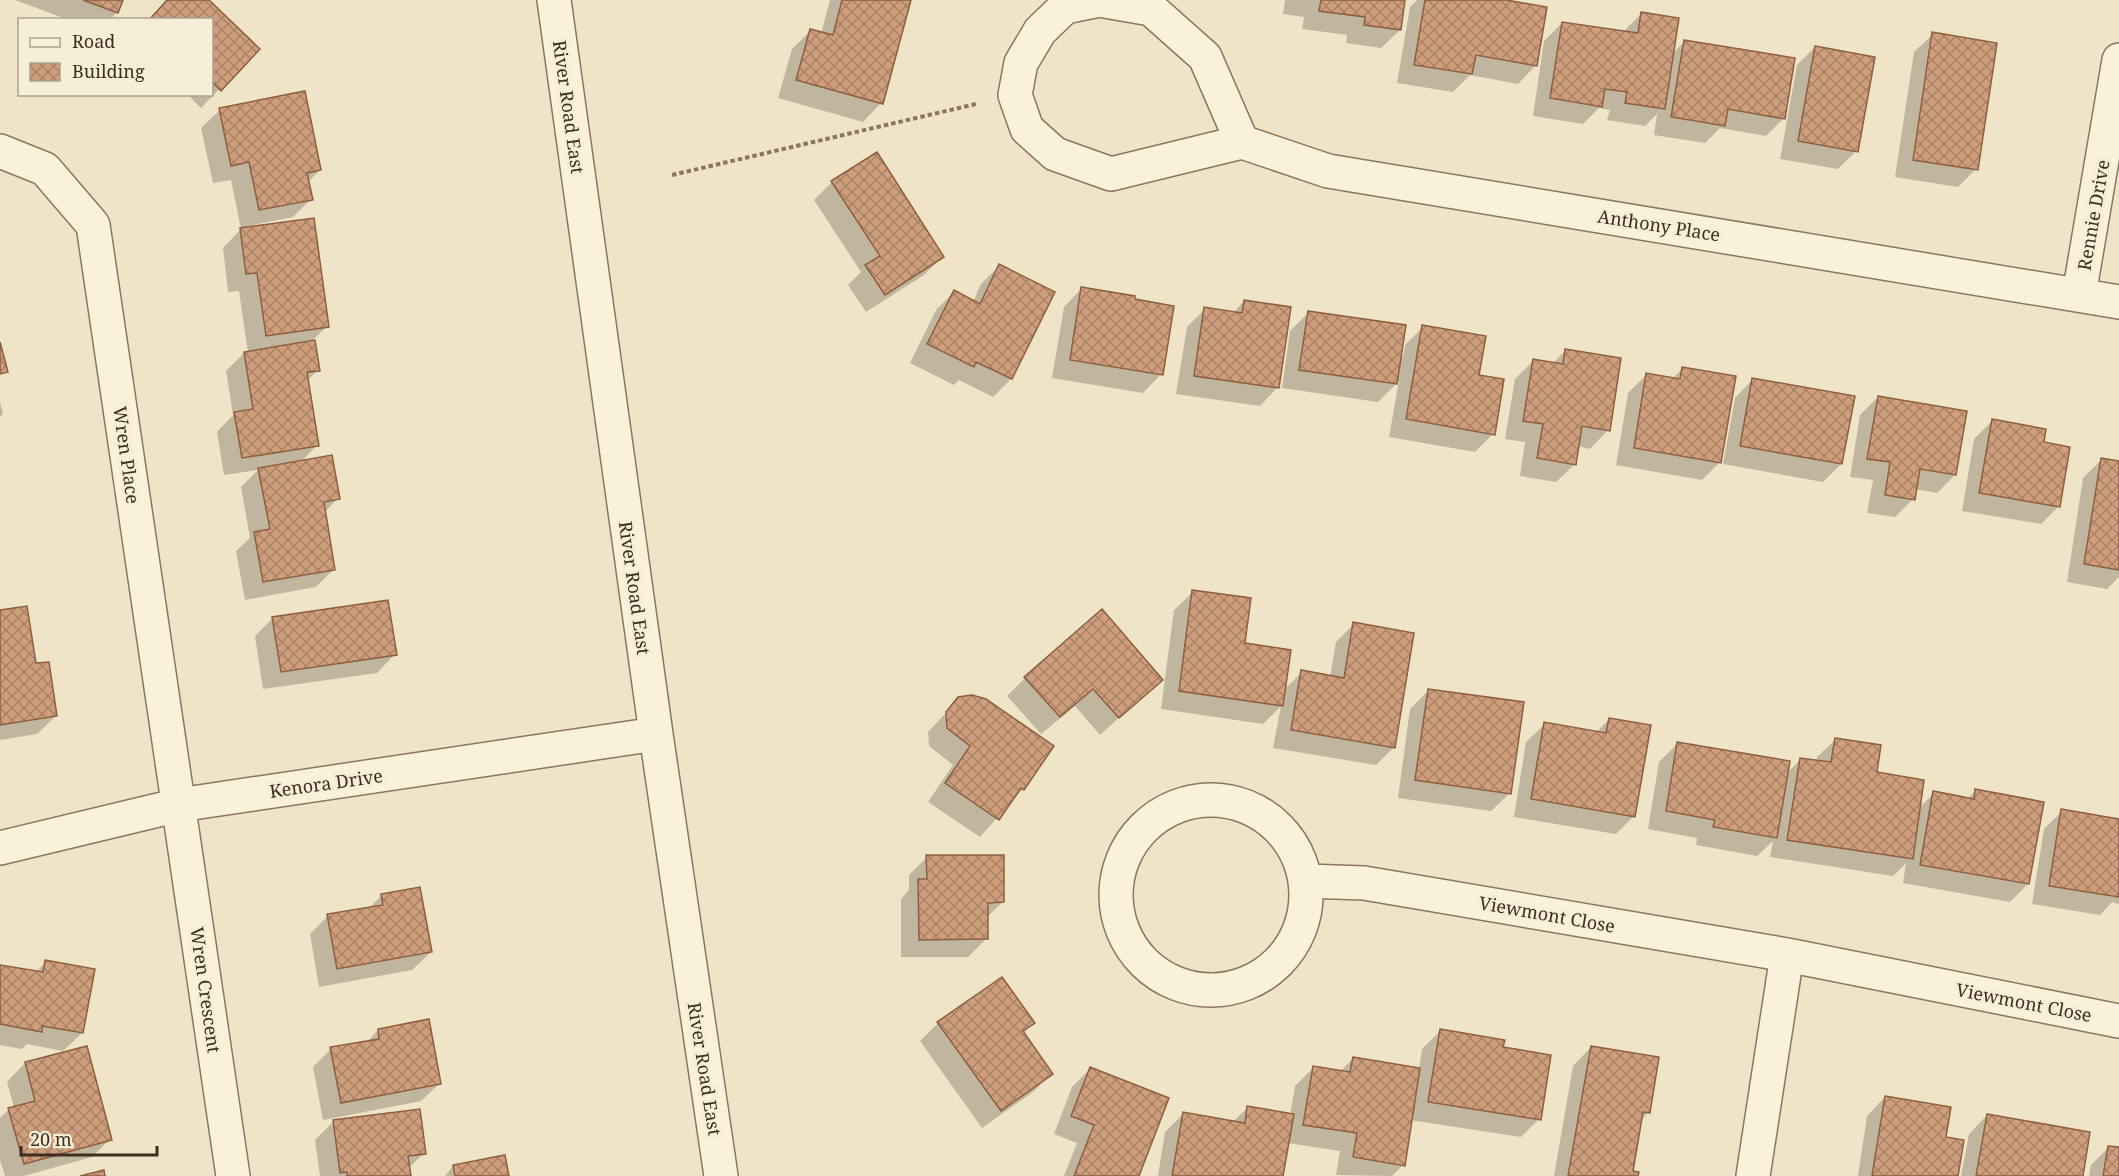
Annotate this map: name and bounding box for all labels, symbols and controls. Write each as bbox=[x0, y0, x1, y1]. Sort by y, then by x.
legend bbox=[18, 18, 213, 96]
text: Road bbox=[72, 29, 115, 53]
street label: River Road East bbox=[548, 39, 590, 175]
text: Building bbox=[72, 59, 145, 83]
street label: Rennie Drive bbox=[2071, 158, 2115, 272]
street label: Anthony Place bbox=[1596, 203, 1722, 247]
street label: Wren Place bbox=[108, 405, 146, 505]
street label: River Road East bbox=[614, 520, 656, 656]
street label: Kenora Drive bbox=[268, 763, 384, 803]
street label: Viewmont Close bbox=[1477, 890, 1617, 938]
street label: Wren Crescent bbox=[185, 925, 227, 1055]
street label: Viewmont Close bbox=[1954, 977, 2094, 1027]
street label: River Road East bbox=[683, 1001, 727, 1137]
scale bar bbox=[21, 1119, 158, 1157]
text: 20 m bbox=[30, 1127, 72, 1151]

